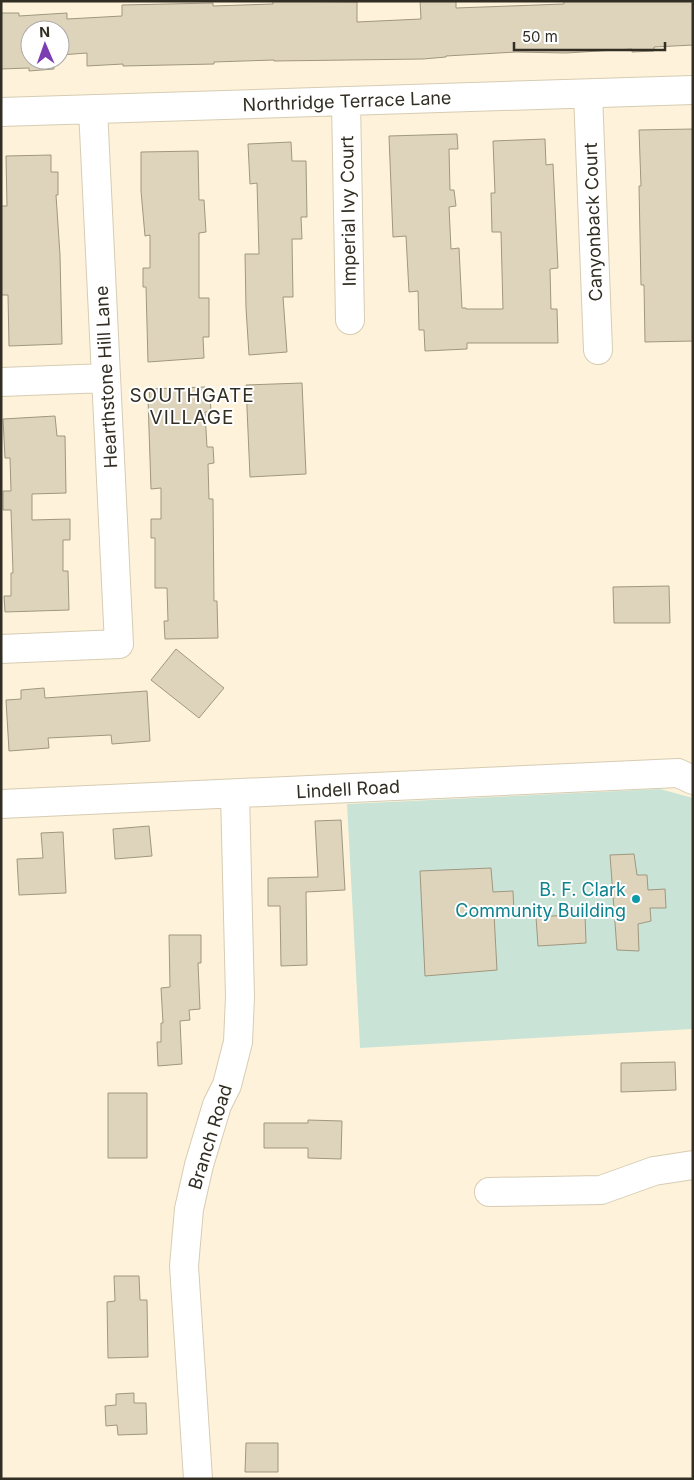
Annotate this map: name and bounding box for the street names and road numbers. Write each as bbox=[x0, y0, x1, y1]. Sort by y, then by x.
street label: Northridge Terrace Lane bbox=[242, 87, 452, 115]
street label: Imperial Ivy Court bbox=[336, 135, 360, 287]
street label: Canyonback Court bbox=[580, 142, 606, 302]
street label: Hearthstone Hill Lane bbox=[91, 285, 121, 469]
street label: Lindell Road bbox=[296, 776, 400, 802]
street label: Branch Road bbox=[184, 1082, 236, 1192]

